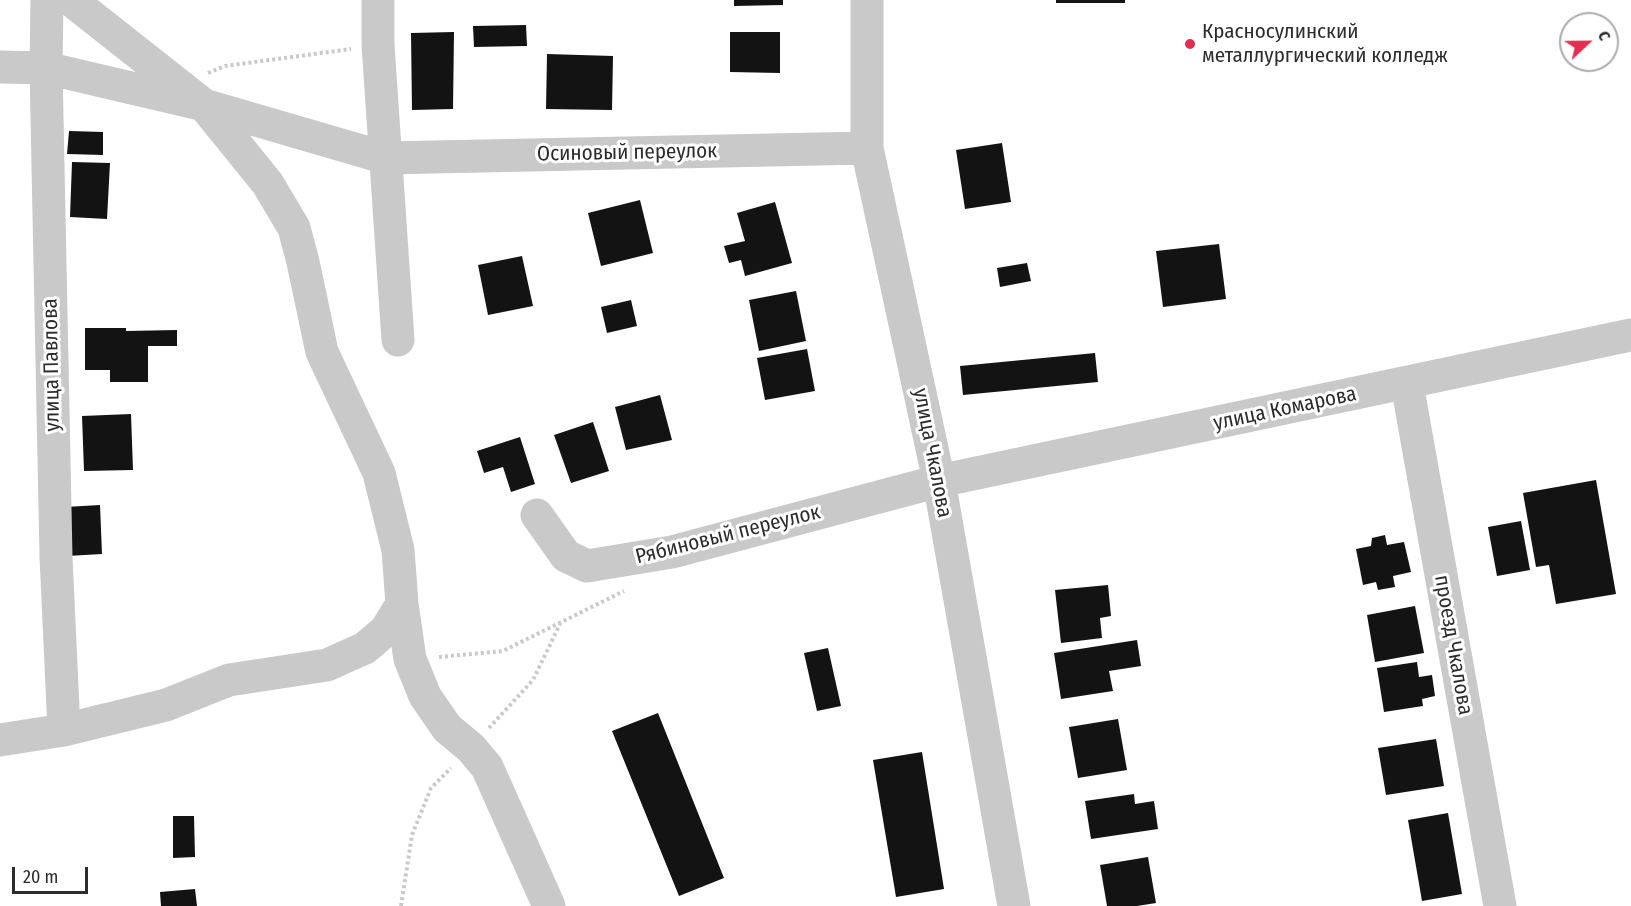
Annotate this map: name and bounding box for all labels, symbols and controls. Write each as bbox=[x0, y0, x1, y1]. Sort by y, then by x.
north arrow bbox=[1559, 12, 1619, 72]
place label: Красносулинский металлургический колледж bbox=[1202, 19, 1448, 69]
text: С bbox=[1594, 28, 1615, 43]
marker: Красносулинский металлургический колледж bbox=[1183, 37, 1197, 51]
street label: Осиновый переулок bbox=[537, 139, 717, 167]
street label: улица Павлова bbox=[38, 298, 66, 432]
street label: улица Комарова bbox=[1211, 382, 1359, 436]
street label: улица Чкалова bbox=[907, 386, 957, 520]
street label: Рябиновый переулок bbox=[633, 500, 823, 570]
street label: проезд Чкалова bbox=[1428, 573, 1478, 717]
scale bar bbox=[15, 855, 92, 893]
text: 20 m bbox=[23, 866, 58, 888]

